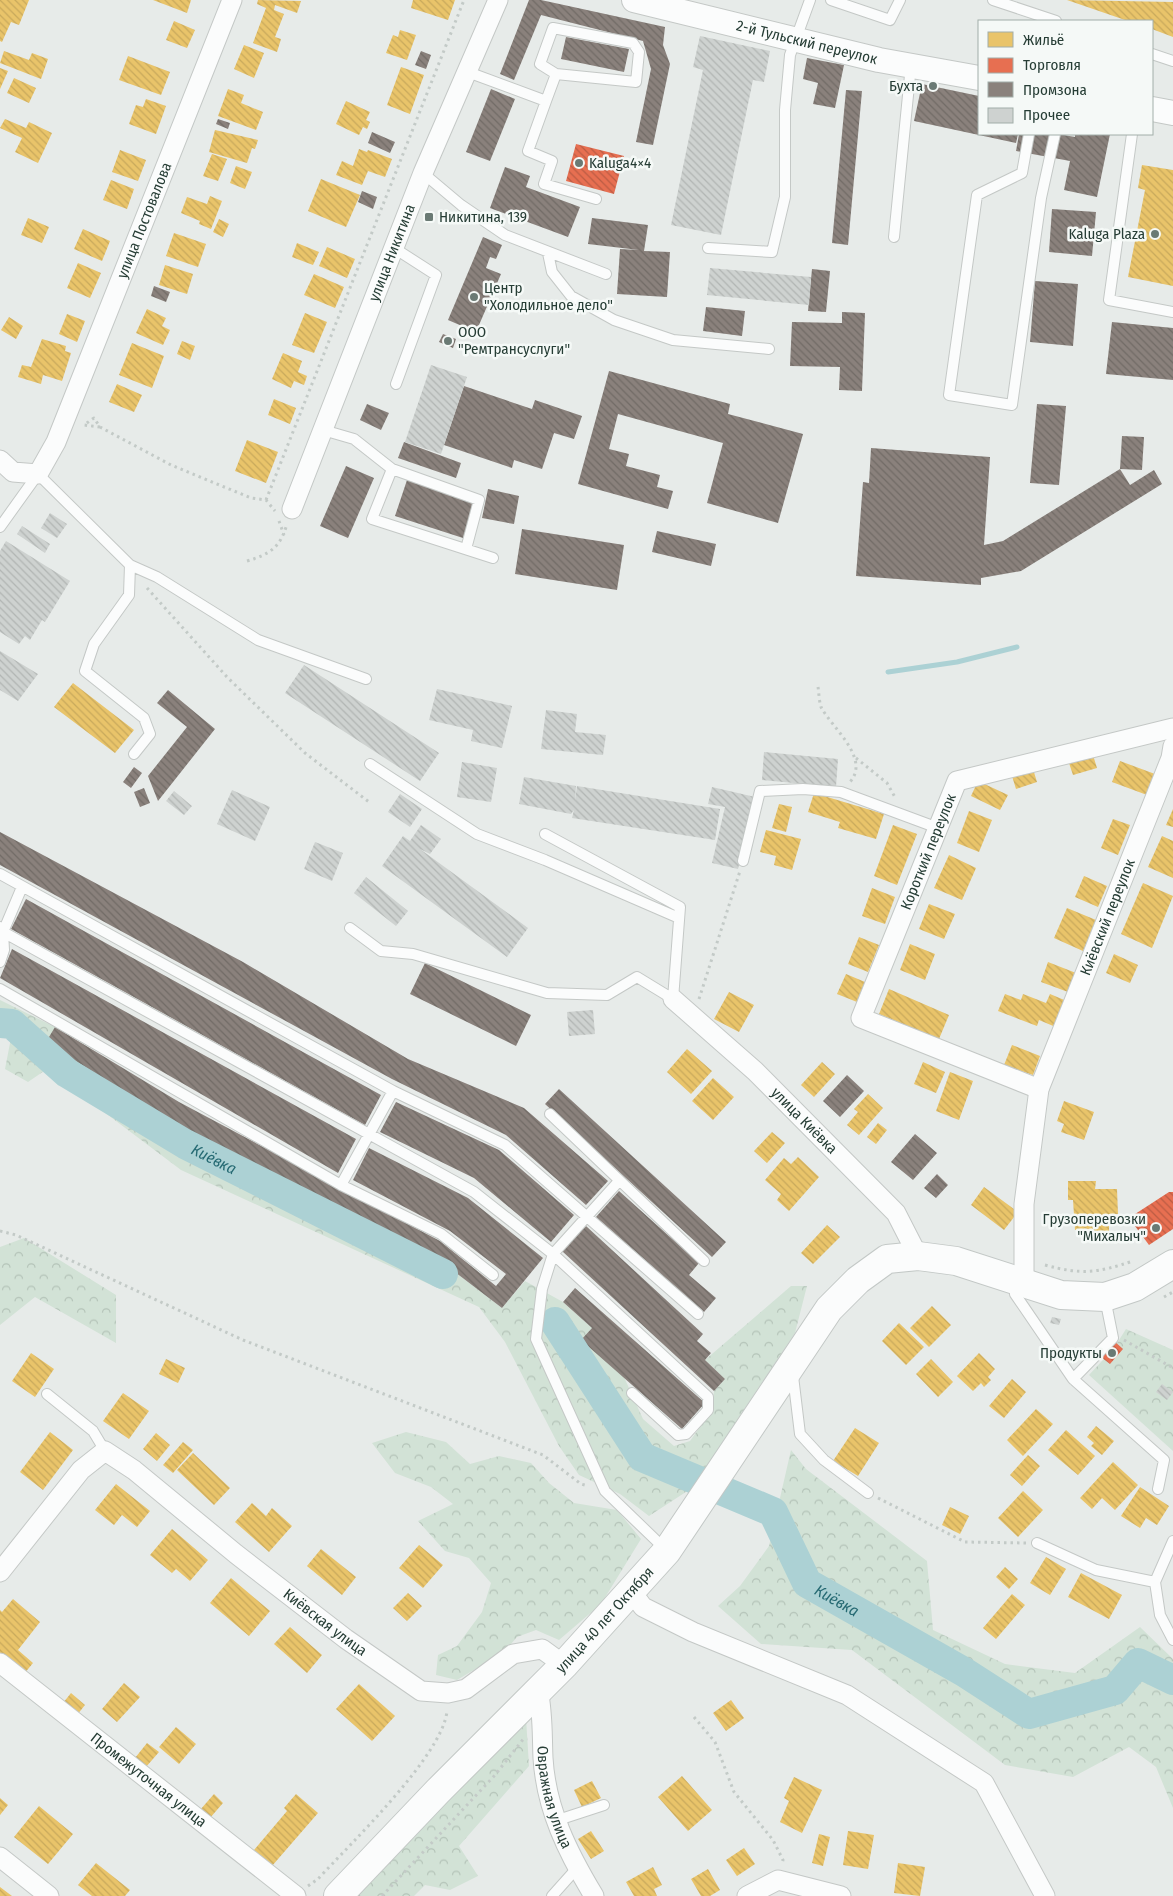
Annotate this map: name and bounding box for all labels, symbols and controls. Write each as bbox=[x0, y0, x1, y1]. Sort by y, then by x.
street label: 2-й Тульский переулок bbox=[735, 16, 879, 68]
legend bbox=[978, 20, 1153, 135]
text: Жильё bbox=[1023, 31, 1064, 49]
text: Торговля bbox=[1023, 56, 1081, 74]
place label: Бухта bbox=[889, 77, 923, 95]
marker: Бухта bbox=[927, 80, 939, 92]
text: Промзона bbox=[1023, 81, 1087, 99]
text: Прочее bbox=[1023, 106, 1070, 124]
place label: Kaluga4×4 bbox=[589, 154, 651, 172]
marker: Kaluga4×4 bbox=[573, 157, 585, 169]
street label: улица Постовалова bbox=[113, 160, 175, 281]
street label: улица Никитина bbox=[365, 202, 419, 304]
place label: Никитина, 139 bbox=[439, 208, 527, 226]
marker: Никитина, 139 bbox=[423, 211, 435, 223]
place label: Kaluga Plaza bbox=[1068, 225, 1145, 243]
marker: Kaluga Plaza bbox=[1149, 228, 1161, 240]
place label: Центр "Холодильное дело" bbox=[484, 279, 613, 314]
marker: Центр "Холодильное дело" bbox=[468, 291, 480, 303]
place label: ООО "Ремтрансуслуги" bbox=[458, 323, 570, 358]
marker: ООО "Ремтрансуслуги" bbox=[442, 335, 454, 347]
street label: Короткий переулок bbox=[897, 791, 960, 913]
street label: Киёвский переулок bbox=[1076, 856, 1139, 978]
street label: улица Киёвка bbox=[767, 1084, 841, 1158]
water label: Киёвка bbox=[188, 1139, 240, 1178]
place label: Грузоперевозки "Михалыч" bbox=[1043, 1210, 1146, 1245]
marker: Грузоперевозки "Михалыч" bbox=[1150, 1222, 1162, 1234]
place label: Продукты bbox=[1040, 1344, 1102, 1362]
marker: Продукты bbox=[1106, 1347, 1118, 1359]
street label: улица 40 лет Октября bbox=[552, 1563, 657, 1677]
water label: Киёвка bbox=[812, 1580, 863, 1620]
street label: Киёвская улица bbox=[280, 1585, 370, 1660]
street label: Промежуточная улица bbox=[87, 1729, 210, 1831]
street label: Овражная улица bbox=[534, 1746, 576, 1851]

